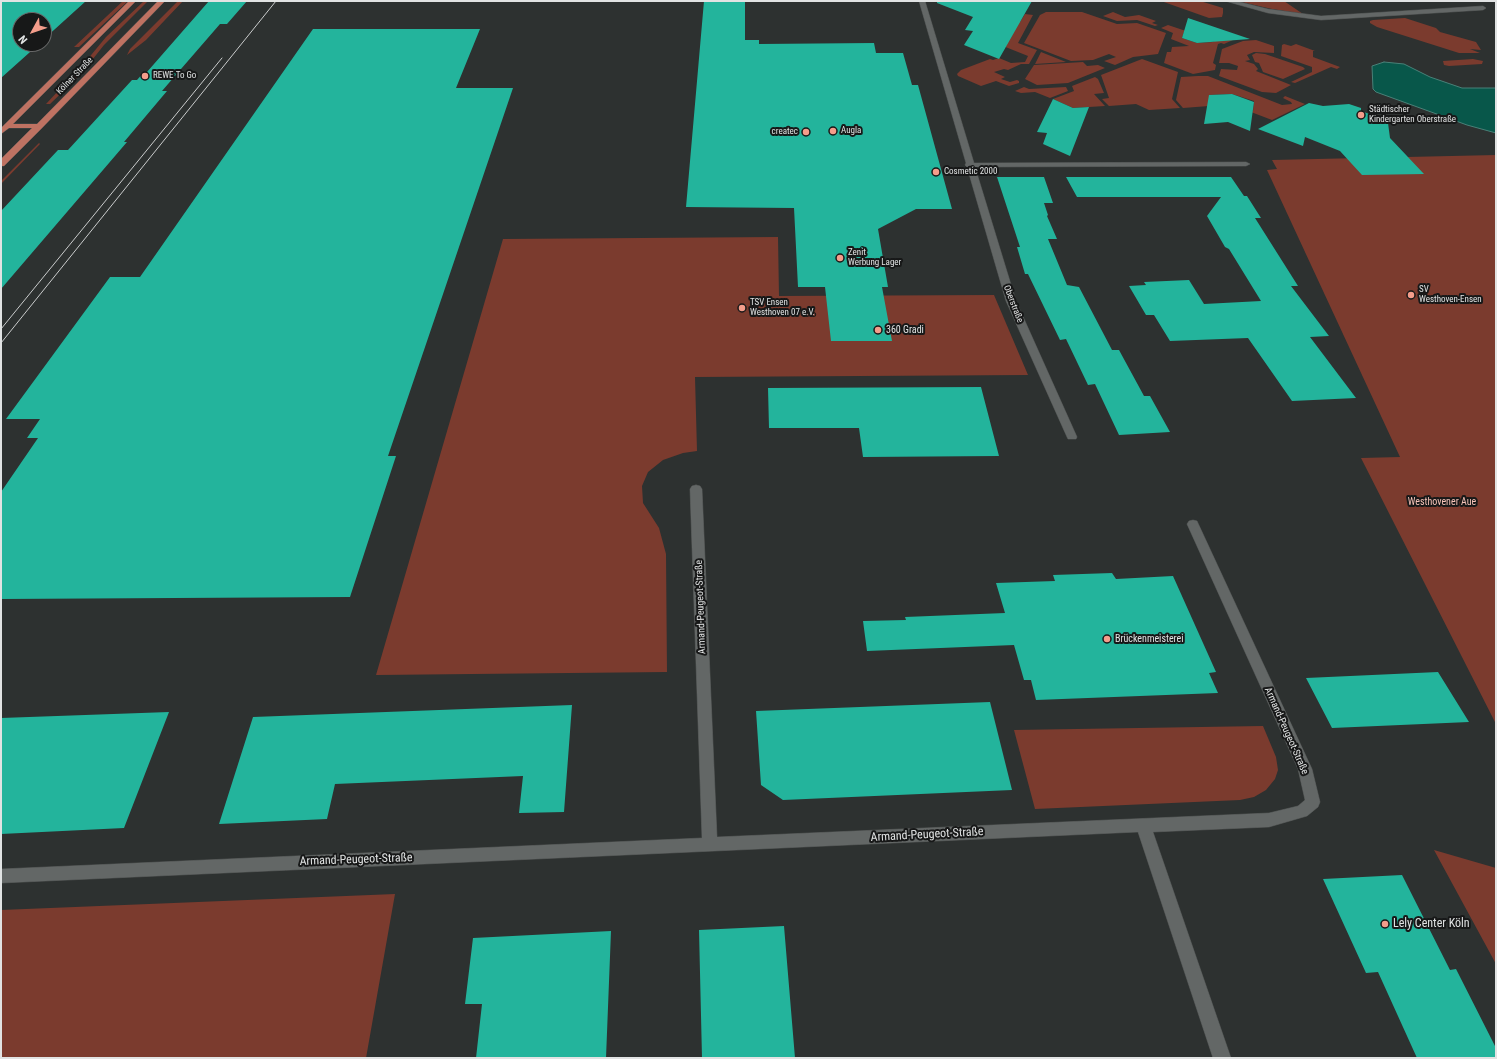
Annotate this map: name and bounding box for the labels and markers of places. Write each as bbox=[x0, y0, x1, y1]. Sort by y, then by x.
marker: REWE To Go bbox=[140, 71, 150, 81]
place label: REWE To Go bbox=[153, 71, 196, 81]
place label: Städtischer Kindergarten Oberstraße bbox=[1369, 105, 1456, 126]
marker: Städtischer Kindergarten Oberstraße bbox=[1356, 110, 1366, 120]
marker: Augla bbox=[828, 126, 838, 136]
place label: Augla bbox=[841, 126, 861, 136]
place label: createc bbox=[772, 127, 798, 137]
marker: createc bbox=[801, 127, 811, 137]
marker: Cosmetic 2000 bbox=[931, 167, 941, 177]
place label: Cosmetic 2000 bbox=[944, 167, 997, 177]
place label: Zenit Werbung Lager bbox=[848, 248, 901, 269]
marker: Zenit Werbung Lager bbox=[835, 253, 845, 263]
place label: SV Westhoven-Ensen bbox=[1419, 285, 1482, 306]
marker: SV Westhoven-Ensen bbox=[1406, 290, 1416, 300]
place label: TSV Ensen Westhoven 07 e.V. bbox=[750, 298, 815, 319]
marker: TSV Ensen Westhoven 07 e.V. bbox=[737, 303, 747, 313]
place label: 360 Gradi bbox=[886, 324, 924, 336]
marker: 360 Gradi bbox=[873, 325, 883, 335]
place label: Brückenmeisterei bbox=[1115, 633, 1184, 645]
marker: Brückenmeisterei bbox=[1102, 634, 1112, 644]
place label: Lely Center Köln bbox=[1393, 917, 1470, 931]
marker: Lely Center Köln bbox=[1380, 919, 1390, 929]

